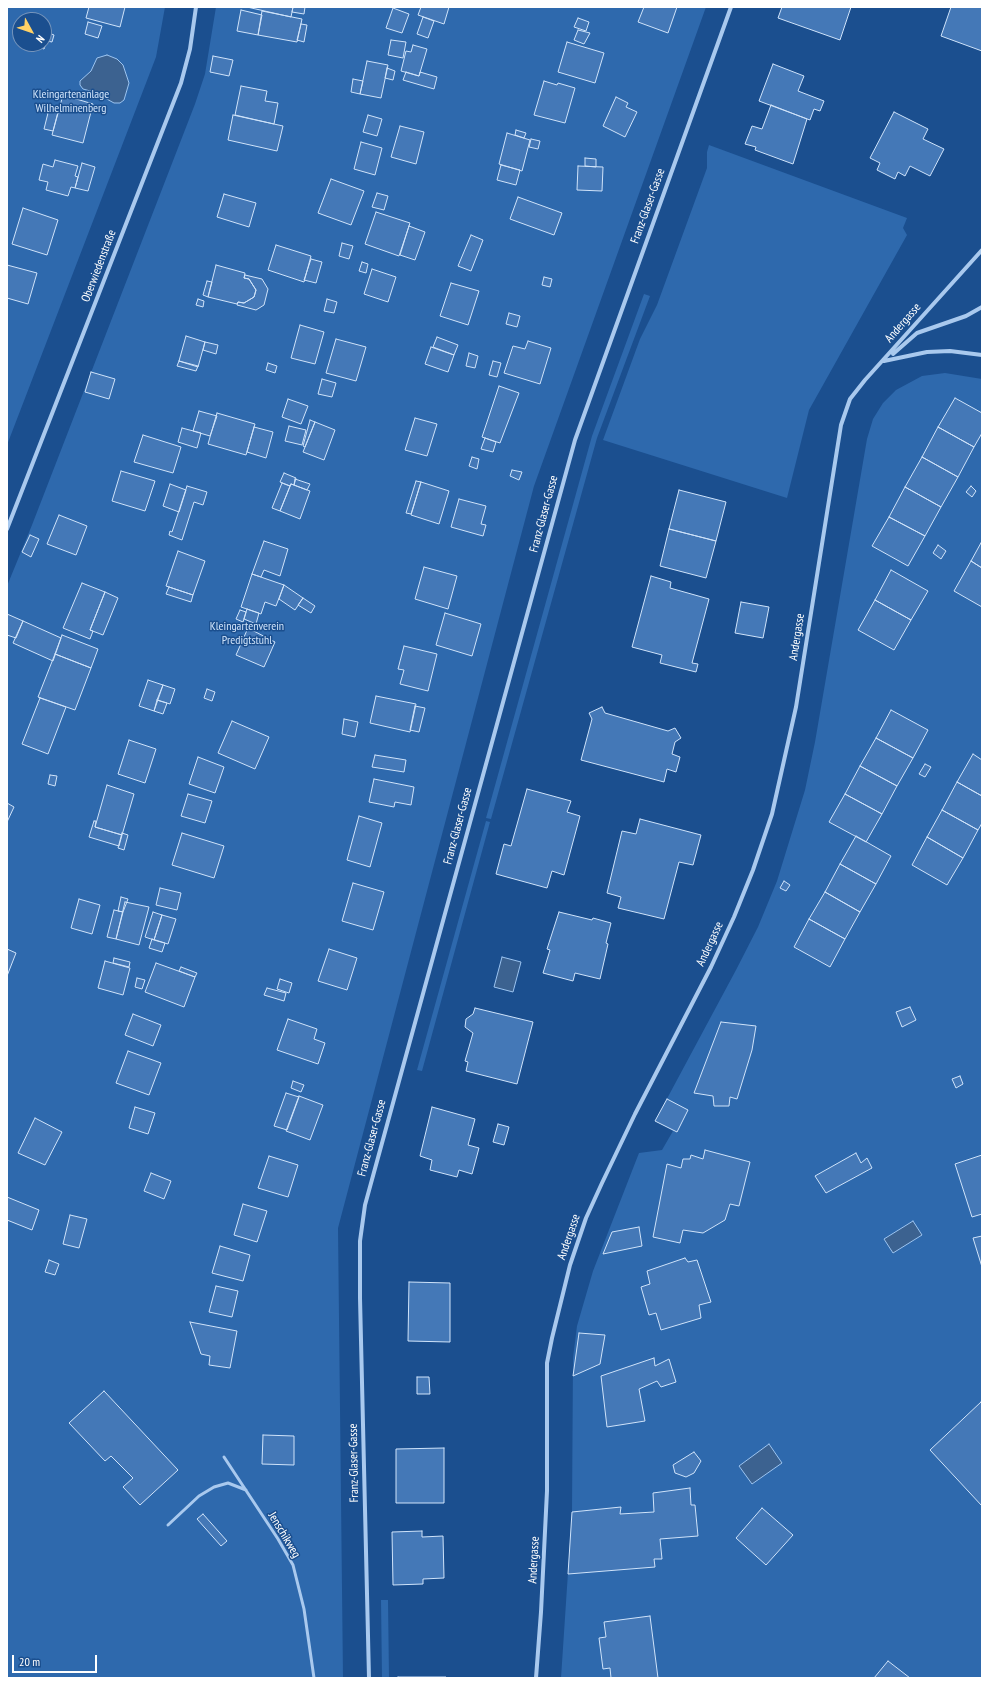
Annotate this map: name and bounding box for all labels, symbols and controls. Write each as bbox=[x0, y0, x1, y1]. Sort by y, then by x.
north arrow bbox=[12, 12, 52, 52]
text: N bbox=[33, 32, 48, 46]
park label: Kleingartenanlage Wilhelminenberg bbox=[33, 88, 109, 116]
street label: Franz-Glaser-Gasse bbox=[628, 167, 668, 245]
street label: Oberwiedenstraße bbox=[79, 228, 119, 304]
street label: Andergasse bbox=[882, 300, 924, 346]
street label: Franz-Glaser-Gasse bbox=[527, 474, 561, 554]
street label: Andergasse bbox=[786, 612, 808, 662]
park label: Kleingartenverein Predigtstuhl bbox=[210, 620, 284, 648]
street label: Franz-Glaser-Gasse bbox=[441, 786, 475, 866]
street label: Andergasse bbox=[693, 919, 727, 969]
street label: Franz-Glaser-Gasse bbox=[355, 1098, 389, 1178]
street label: Andergasse bbox=[554, 1212, 584, 1262]
street label: Franz-Glaser-Gasse bbox=[346, 1423, 362, 1503]
street label: Jenschikweg bbox=[265, 1509, 303, 1561]
street label: Andergasse bbox=[526, 1536, 542, 1584]
scale bar bbox=[14, 1647, 99, 1673]
text: 20 m bbox=[19, 1654, 40, 1669]

